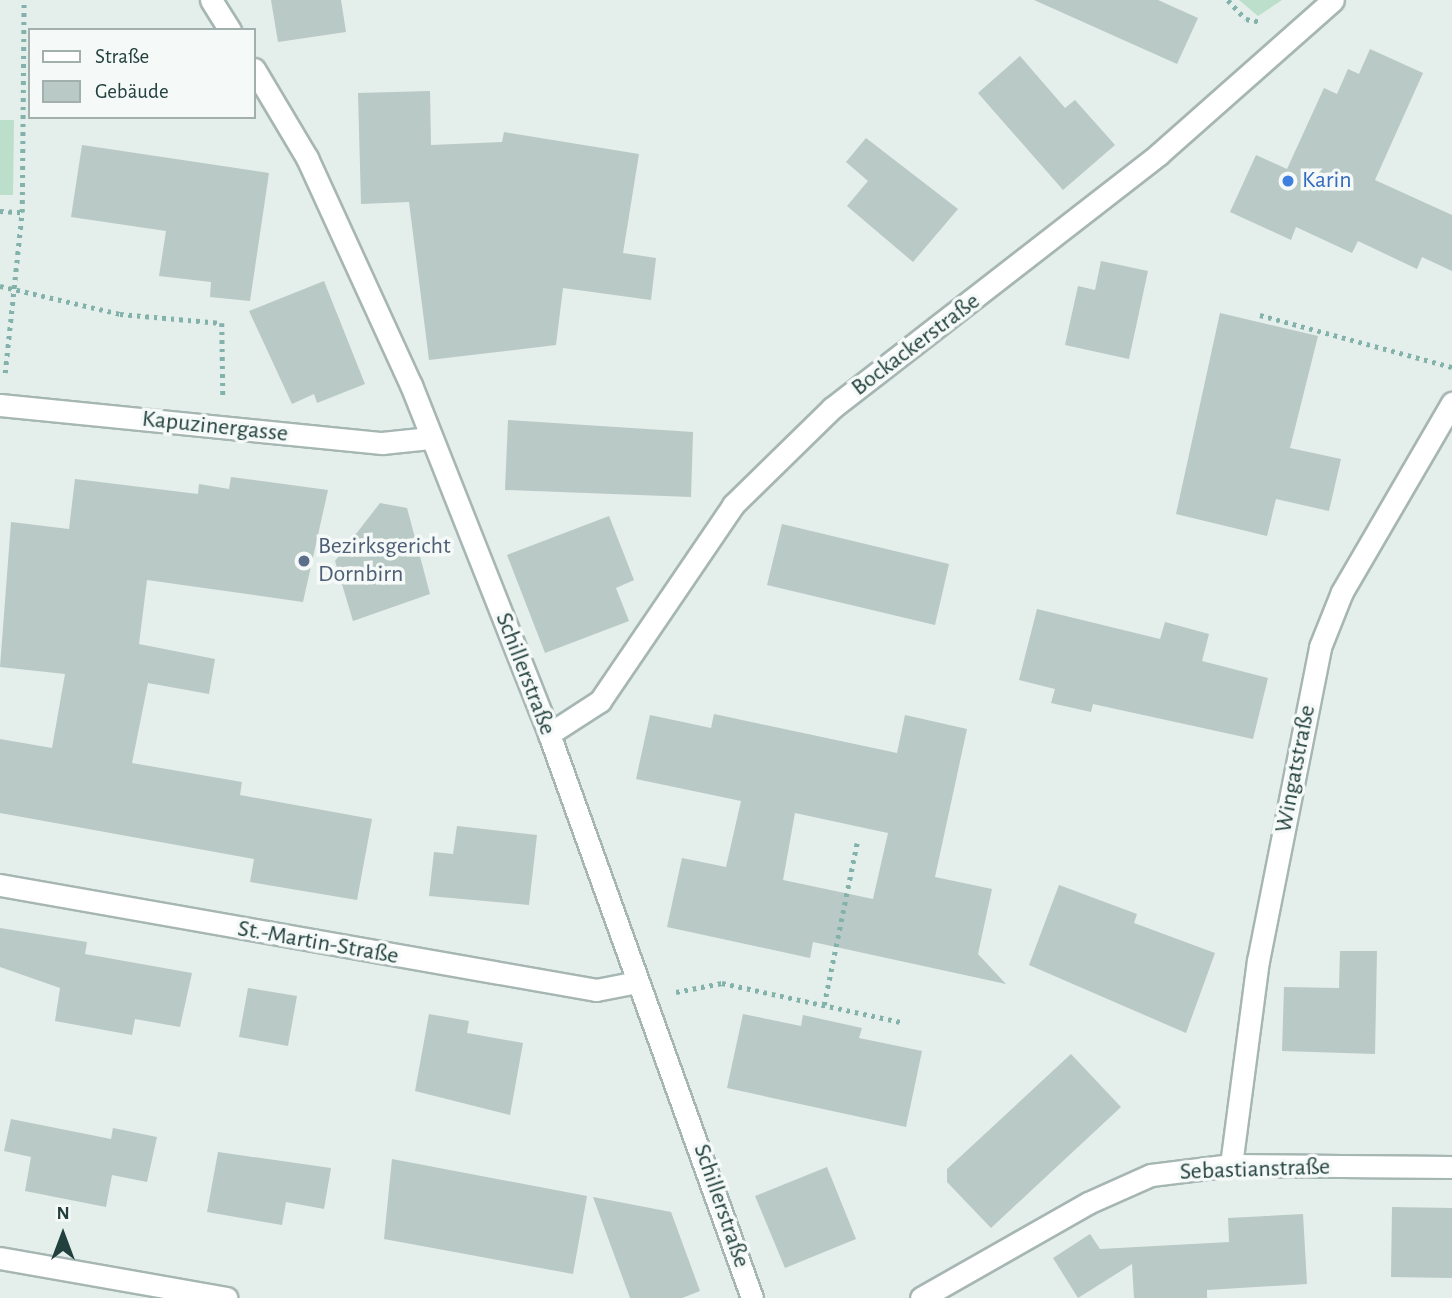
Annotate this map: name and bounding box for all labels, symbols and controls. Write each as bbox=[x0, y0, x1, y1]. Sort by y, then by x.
legend bbox=[28, 28, 256, 119]
text: Straße bbox=[95, 46, 149, 67]
text: Gebäude bbox=[95, 81, 169, 102]
place label: Karin bbox=[1302, 167, 1352, 195]
marker: Karin bbox=[1280, 173, 1296, 189]
street label: Bockackerstraße bbox=[846, 287, 986, 403]
street label: Kapuzinergasse bbox=[141, 405, 289, 449]
place label: Bezirksgericht Dornbirn bbox=[318, 533, 451, 589]
marker: Bezirksgericht Dornbirn bbox=[296, 553, 312, 569]
street label: Schillerstraße bbox=[489, 609, 561, 739]
street label: Wingatstraße bbox=[1270, 703, 1322, 835]
street label: St.-Martin-Straße bbox=[235, 915, 401, 971]
street label: Schillerstraße bbox=[686, 1141, 756, 1271]
street label: Sebastianstraße bbox=[1179, 1153, 1331, 1187]
north arrow bbox=[28, 1200, 98, 1270]
text: N bbox=[56, 1204, 70, 1223]

